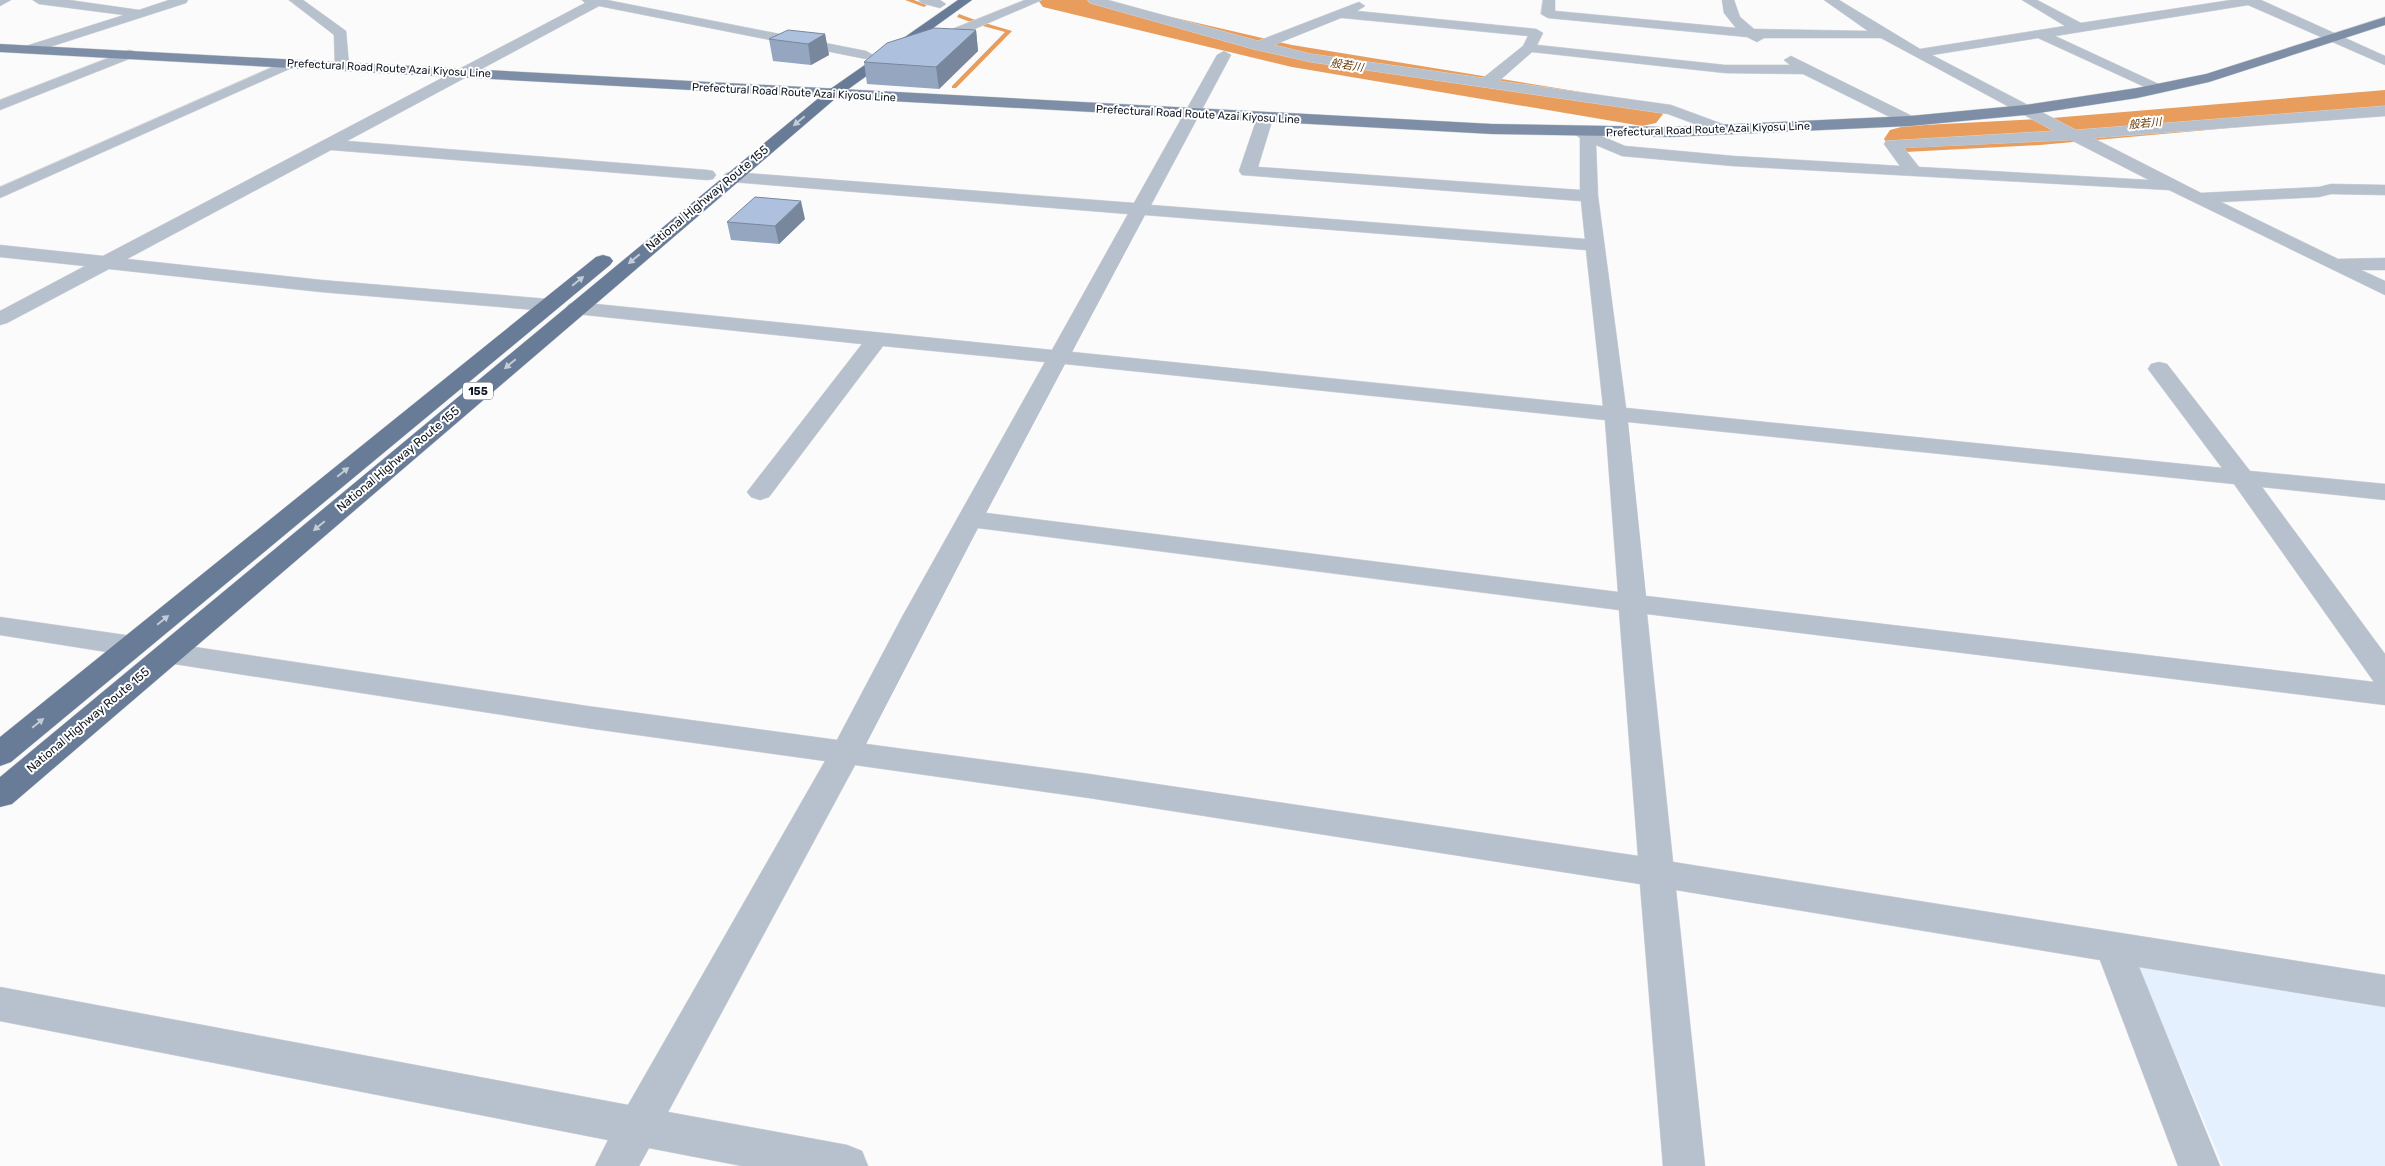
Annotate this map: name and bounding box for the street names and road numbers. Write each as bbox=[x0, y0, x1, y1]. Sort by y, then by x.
street label: Prefectural Road Route Azai Kiyosu Line bbox=[287, 57, 491, 80]
street label: Prefectural Road Route Azai Kiyosu Line bbox=[692, 81, 896, 104]
street label: Prefectural Road Route Azai Kiyosu Line bbox=[1096, 103, 1300, 126]
street label: Prefectural Road Route Azai Kiyosu Line bbox=[1606, 119, 1810, 140]
street label: National Highway Route 155 bbox=[643, 143, 771, 253]
road number: 155 bbox=[463, 382, 493, 400]
street label: National Highway Route 155 bbox=[334, 404, 462, 514]
street label: National Highway Route 155 bbox=[24, 665, 152, 775]

